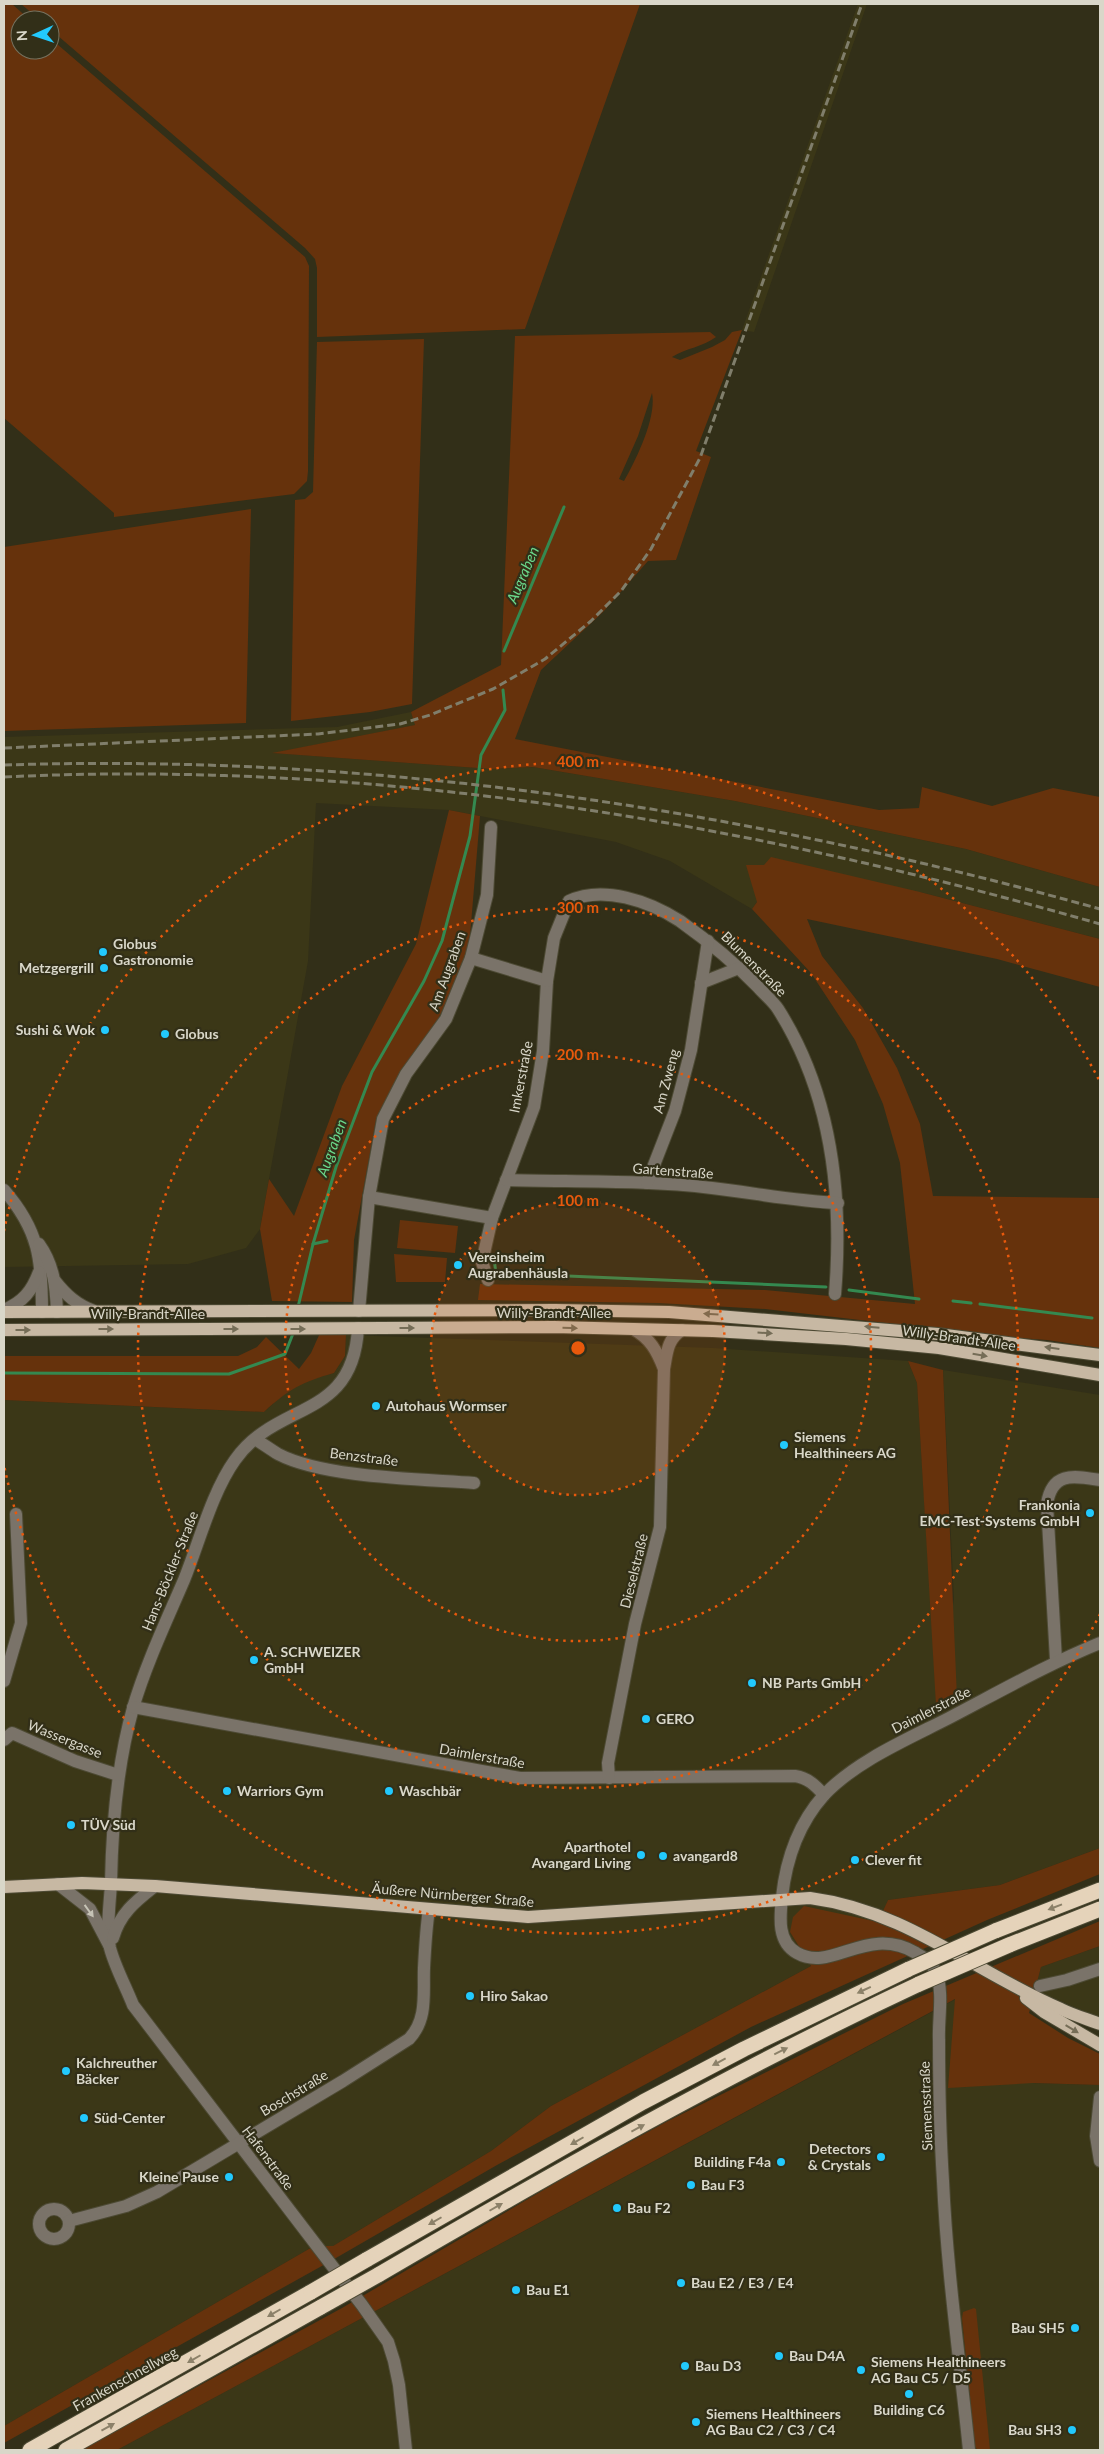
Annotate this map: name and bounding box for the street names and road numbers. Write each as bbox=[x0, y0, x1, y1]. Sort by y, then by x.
street label: Blumenstraße bbox=[718, 927, 791, 1000]
street label: Am Augraben bbox=[424, 929, 469, 1013]
street label: Imkerstraße bbox=[505, 1039, 536, 1114]
street label: Am Zweng bbox=[649, 1047, 682, 1115]
street label: Gartenstraße bbox=[632, 1159, 714, 1182]
street label: Willy-Brandt-Allee bbox=[497, 1304, 611, 1321]
street label: Willy-Brandt-Allee bbox=[91, 1305, 205, 1322]
street label: Willy-Brandt-Allee bbox=[901, 1321, 1017, 1354]
street label: Benzstraße bbox=[329, 1444, 399, 1469]
street label: Hans-Böckler-Straße bbox=[138, 1508, 201, 1633]
street label: Dieselstraße bbox=[616, 1532, 651, 1610]
street label: Daimlerstraße bbox=[888, 1682, 973, 1737]
street label: Wassergasse bbox=[25, 1716, 105, 1761]
street label: Daimlerstraße bbox=[438, 1740, 526, 1771]
street label: Äußere Nürnberger Straße bbox=[371, 1879, 535, 1910]
street label: Siemensstraße bbox=[915, 2061, 936, 2151]
street label: Boschstraße bbox=[257, 2066, 331, 2119]
street label: Hafenstraße bbox=[239, 2122, 298, 2193]
street label: Frankenschnellweg bbox=[69, 2343, 180, 2414]

